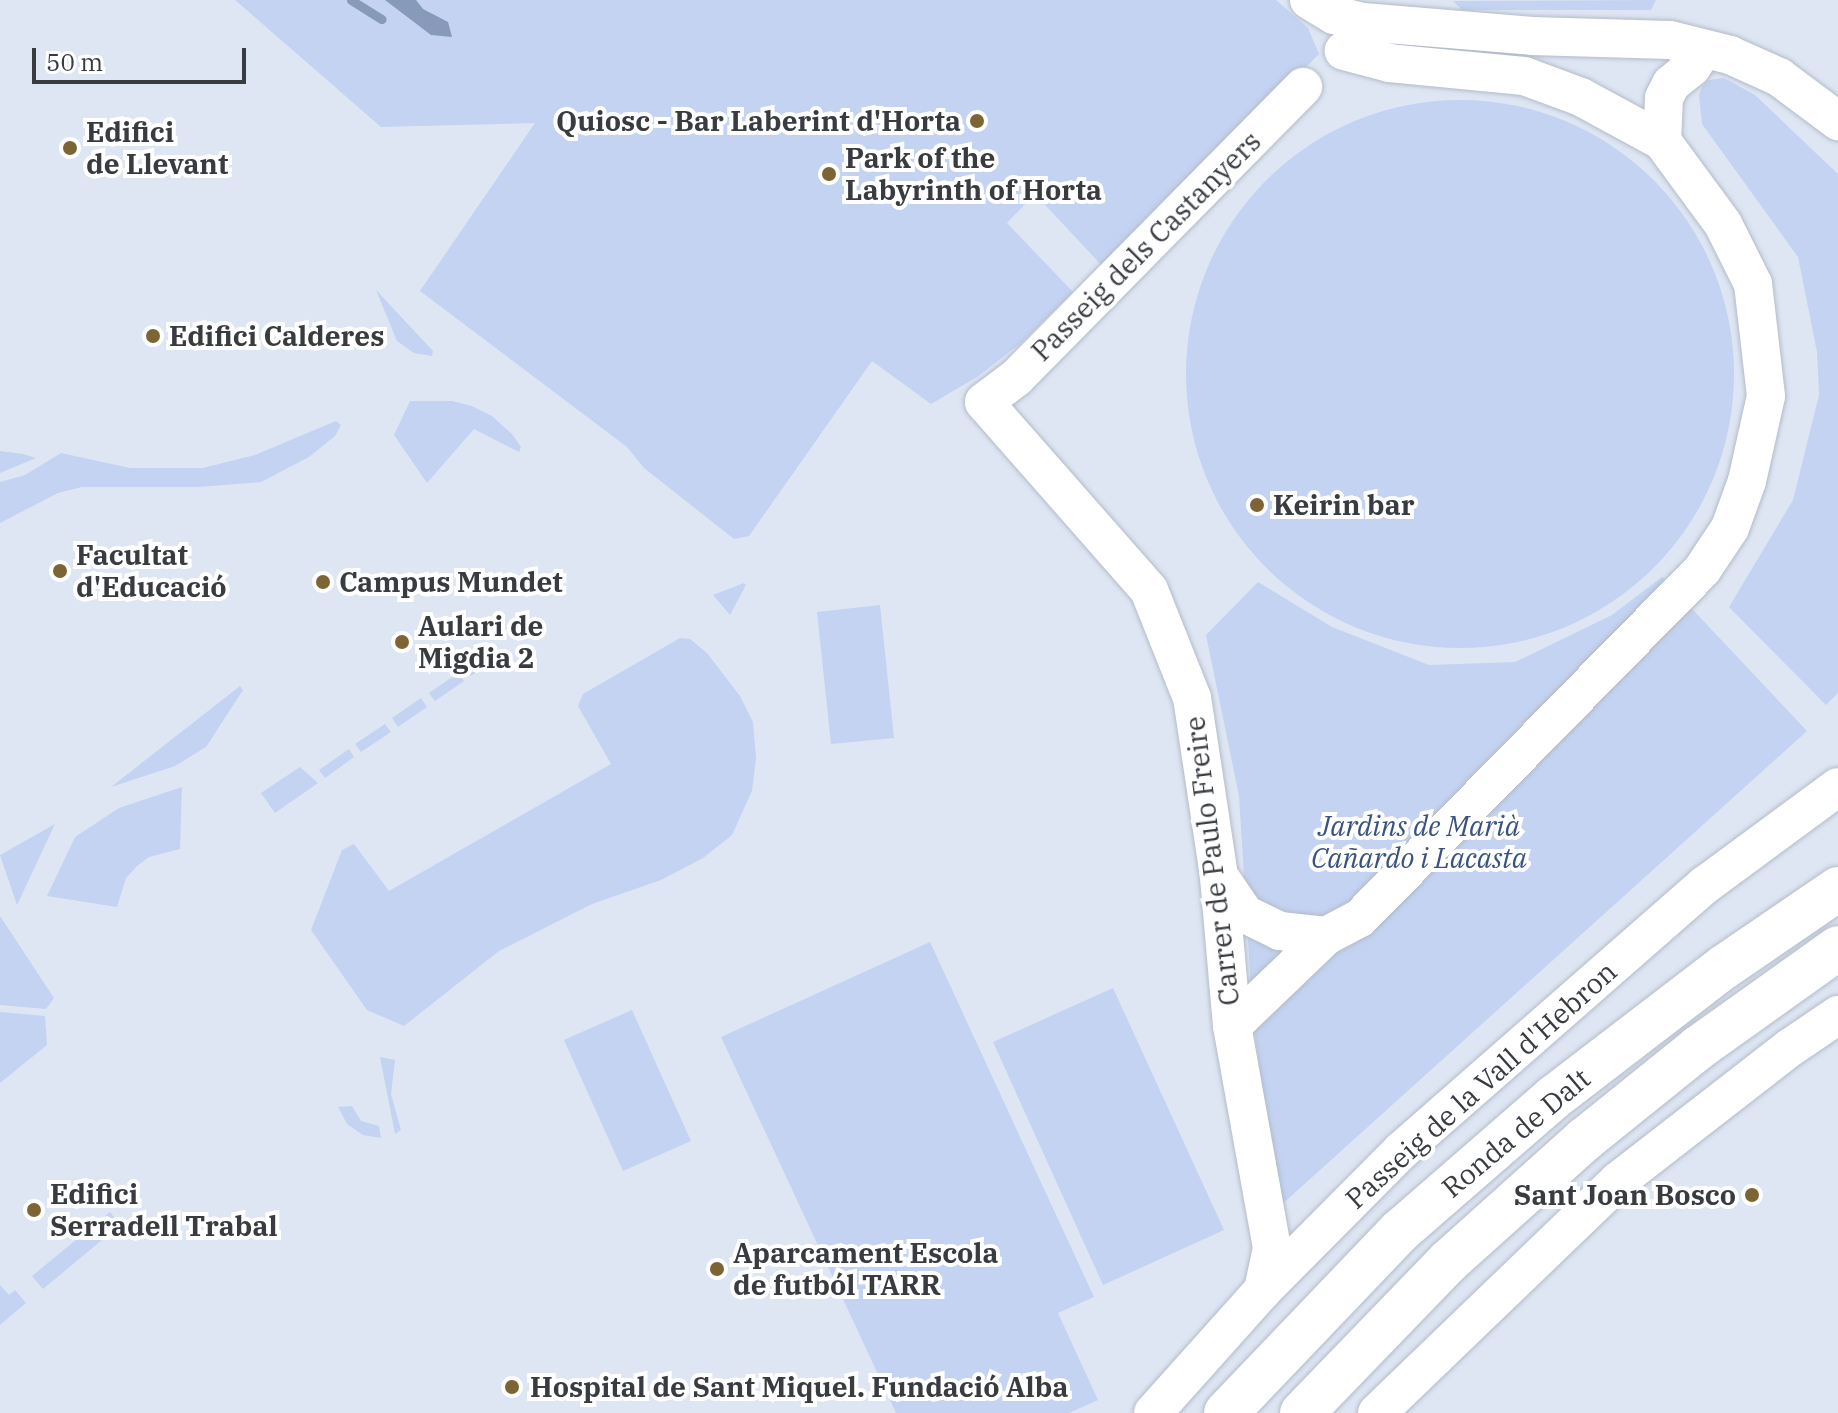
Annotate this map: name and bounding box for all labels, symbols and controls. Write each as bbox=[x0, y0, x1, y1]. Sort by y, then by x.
scale bar bbox=[36, 32, 250, 82]
text: 50 m bbox=[46, 46, 103, 78]
place label: Quiosc - Bar Laberint d'Horta bbox=[556, 104, 961, 138]
marker: Quiosc - Bar Laberint d'Horta bbox=[968, 112, 986, 130]
place label: Edifici de Llevant bbox=[86, 115, 228, 181]
street label: Passeig dels Castanyers bbox=[1024, 124, 1268, 368]
marker: Edifici de Llevant bbox=[61, 139, 79, 157]
place label: Park of the Labyrinth of Horta bbox=[845, 141, 1102, 207]
marker: Park of the Labyrinth of Horta bbox=[820, 165, 838, 183]
place label: Edifici Calderes bbox=[169, 319, 384, 353]
marker: Edifici Calderes bbox=[144, 327, 162, 345]
place label: Keirin bar bbox=[1273, 488, 1415, 522]
marker: Keirin bar bbox=[1248, 496, 1266, 514]
place label: Facultat d'Educació bbox=[76, 538, 227, 604]
marker: Facultat d'Educació bbox=[51, 562, 69, 580]
place label: Campus Mundet bbox=[339, 565, 563, 599]
marker: Campus Mundet bbox=[314, 573, 332, 591]
place label: Aulari de Migdia 2 bbox=[418, 609, 543, 675]
marker: Aulari de Migdia 2 bbox=[393, 633, 411, 651]
street label: Carrer de Paulo Freire bbox=[1178, 714, 1246, 1008]
park label: Jardins de Marià Cañardo i Lacasta bbox=[1311, 809, 1527, 875]
street label: Passeig de la Vall d'Hebron bbox=[1339, 954, 1623, 1216]
street label: Ronda de Dalt bbox=[1435, 1061, 1597, 1205]
place label: Edifici Serradell Trabal bbox=[50, 1177, 278, 1243]
place label: Sant Joan Bosco bbox=[1514, 1178, 1736, 1212]
marker: Sant Joan Bosco bbox=[1743, 1186, 1761, 1204]
marker: Edifici Serradell Trabal bbox=[25, 1201, 43, 1219]
place label: Aparcament Escola de futból TARR bbox=[733, 1236, 998, 1302]
marker: Aparcament Escola de futból TARR bbox=[708, 1260, 726, 1278]
place label: Hospital de Sant Miquel. Fundació Alba bbox=[530, 1370, 1068, 1404]
marker: Hospital de Sant Miquel. Fundació Alba bbox=[501, 1376, 523, 1398]

